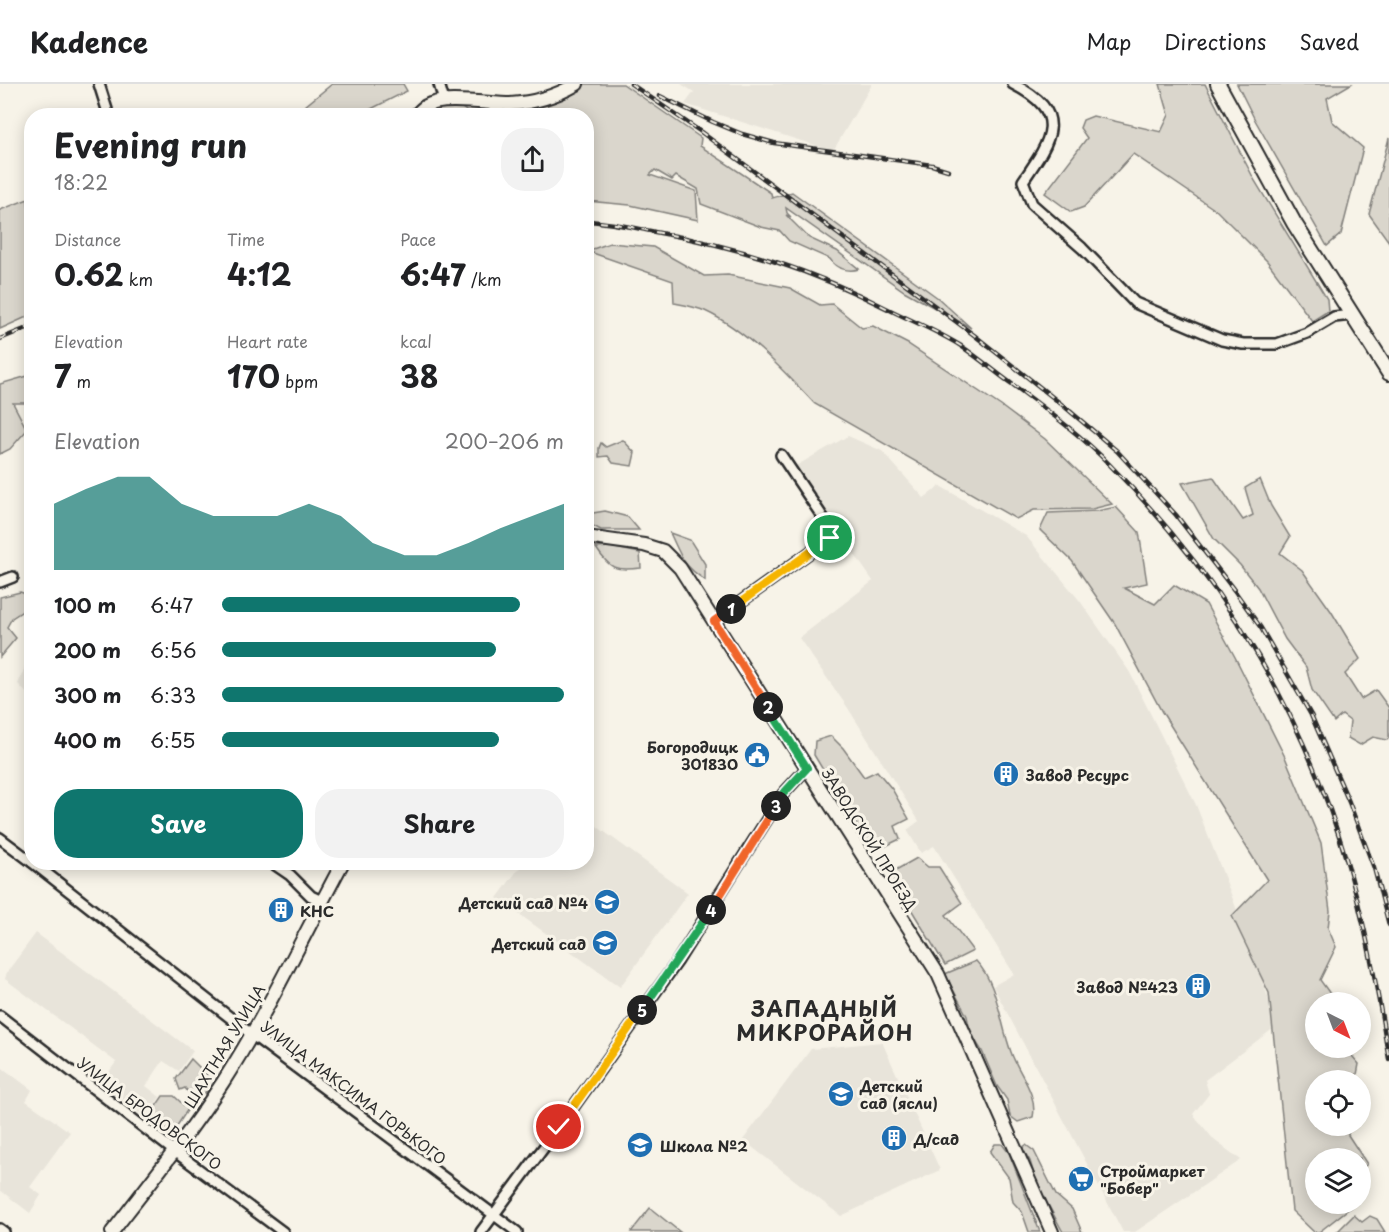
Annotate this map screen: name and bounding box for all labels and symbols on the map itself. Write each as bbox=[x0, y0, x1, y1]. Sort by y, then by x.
pin bbox=[804, 512, 855, 563]
pin: 1 bbox=[716, 594, 746, 624]
pin: 2 bbox=[753, 692, 783, 722]
place label: Богородицк 301830 bbox=[647, 735, 738, 775]
public building icon: Богородицк 301830 bbox=[742, 740, 772, 770]
building icon: Завод Ресурс bbox=[991, 759, 1021, 789]
street label: ЗАВОДСКОЙ ПРОЕЗД bbox=[817, 763, 924, 915]
place label: Завод Ресурс bbox=[1025, 763, 1129, 786]
pin: 3 bbox=[761, 791, 791, 821]
school or university icon: Детский сад №4 bbox=[592, 887, 622, 917]
place label: Детский сад №4 bbox=[458, 891, 588, 914]
building icon: КНС bbox=[266, 895, 296, 925]
pin: 4 bbox=[696, 895, 726, 925]
place label: КНС bbox=[300, 899, 334, 922]
school or university icon: Детский сад bbox=[590, 928, 620, 958]
place label: Детский сад bbox=[491, 932, 586, 955]
building icon: Завод №423 bbox=[1183, 971, 1213, 1001]
place label: Завод №423 bbox=[1076, 975, 1178, 998]
street label: ШАХТНАЯ УЛИЦА bbox=[178, 980, 270, 1112]
district label: ЗАПАДНЫЙ МИКРОРАЙОН bbox=[736, 992, 914, 1048]
north arrow bbox=[1305, 992, 1371, 1058]
pin: 5 bbox=[627, 995, 657, 1025]
street label: УЛИЦА МАКСИМА ГОРЬКОГО bbox=[256, 1015, 452, 1169]
street label: УЛИЦА БРОДОВСКОГО bbox=[73, 1051, 227, 1175]
place label: Детский сад (ясли) bbox=[859, 1074, 938, 1114]
school or university icon: Детский сад (ясли) bbox=[826, 1079, 856, 1109]
pin bbox=[533, 1101, 584, 1152]
building icon: Д/сад bbox=[879, 1123, 909, 1153]
place label: Д/сад bbox=[913, 1127, 959, 1150]
school or university icon: Школа №2 bbox=[625, 1130, 655, 1160]
place label: Школа №2 bbox=[660, 1134, 748, 1157]
place label: Строймаркет "Бобер" bbox=[1100, 1159, 1206, 1199]
supermarket icon: Строймаркет "Бобер" bbox=[1066, 1164, 1096, 1194]

